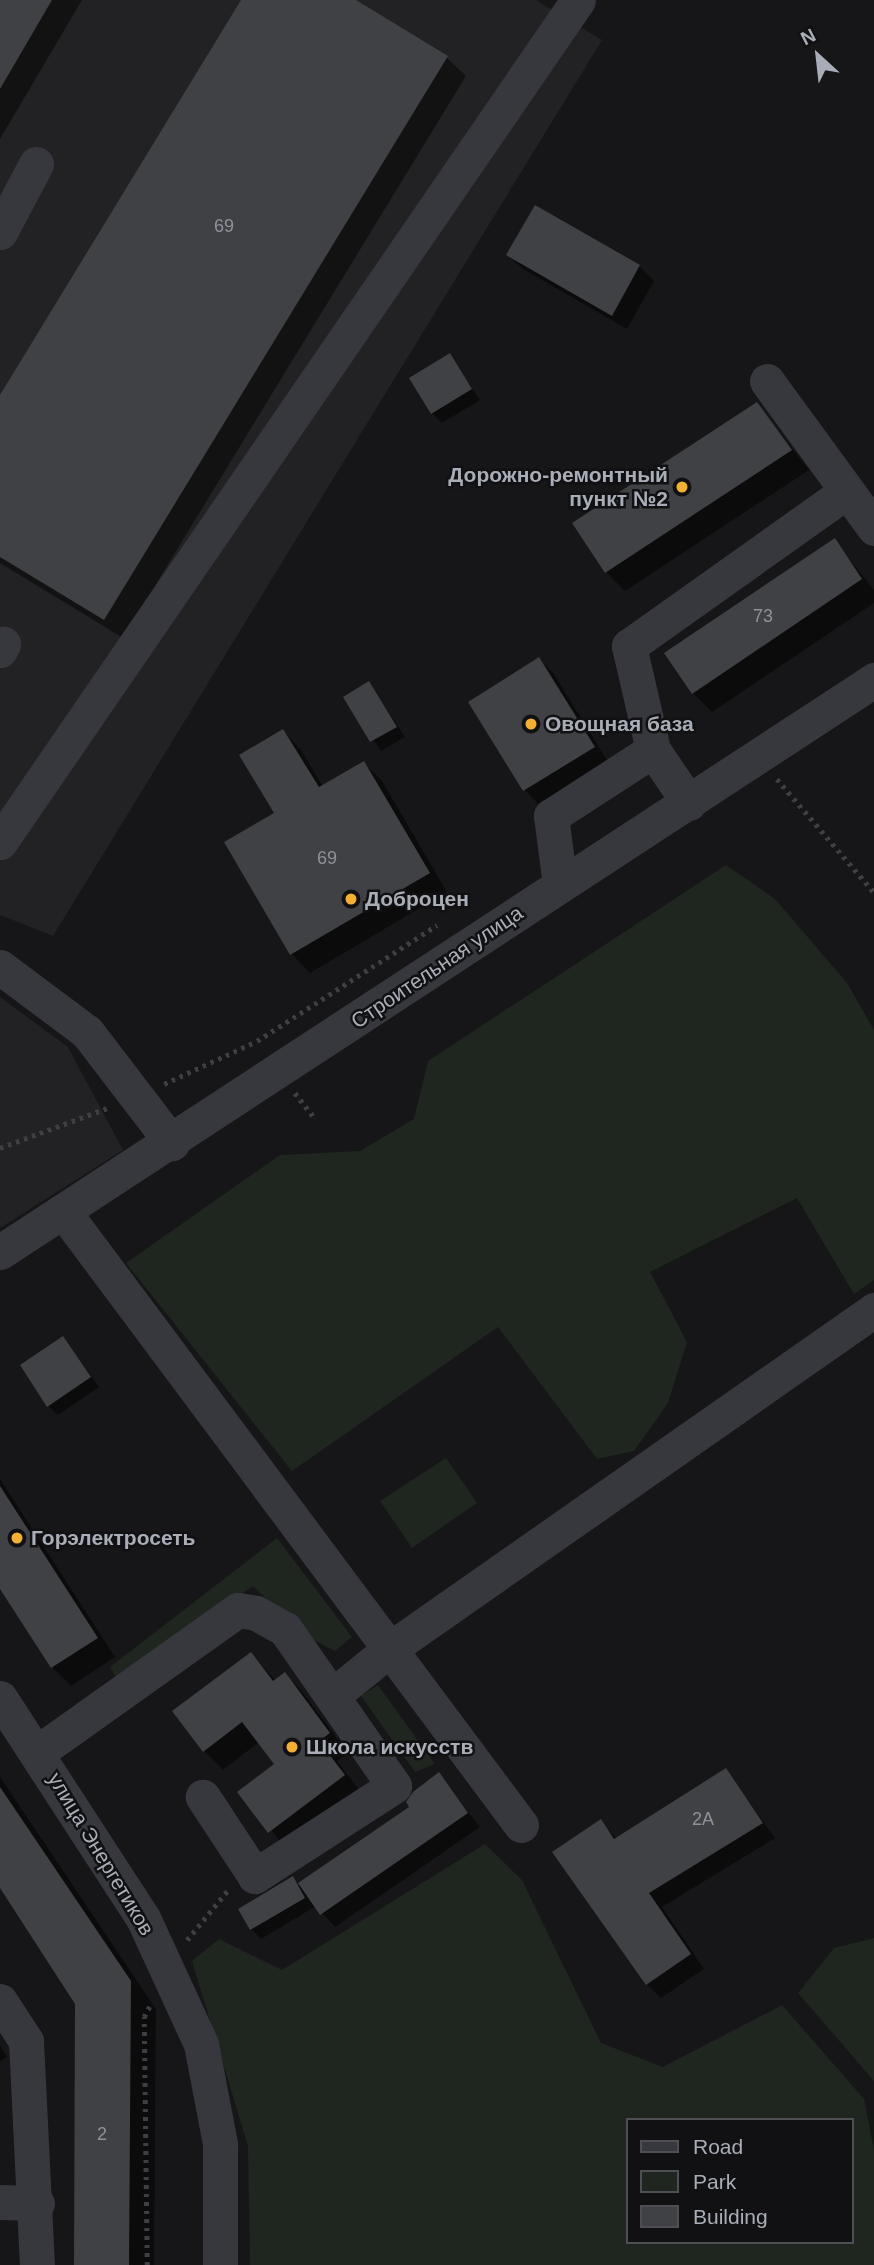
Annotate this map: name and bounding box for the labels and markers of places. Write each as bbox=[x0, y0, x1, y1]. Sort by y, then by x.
place label: Дорожно-ремонтный пункт №2 bbox=[448, 462, 668, 512]
marker: Дорожно-ремонтный пункт №2 bbox=[674, 479, 690, 495]
place label: Овощная база bbox=[545, 711, 694, 737]
marker: Овощная база bbox=[523, 716, 539, 732]
place label: Доброцен bbox=[365, 886, 469, 912]
marker: Доброцен bbox=[343, 891, 359, 907]
place label: Горэлектросеть bbox=[31, 1525, 196, 1551]
marker: Горэлектросеть bbox=[9, 1530, 25, 1546]
place label: Школа искусств bbox=[306, 1734, 473, 1760]
marker: Школа искусств bbox=[284, 1739, 300, 1755]

